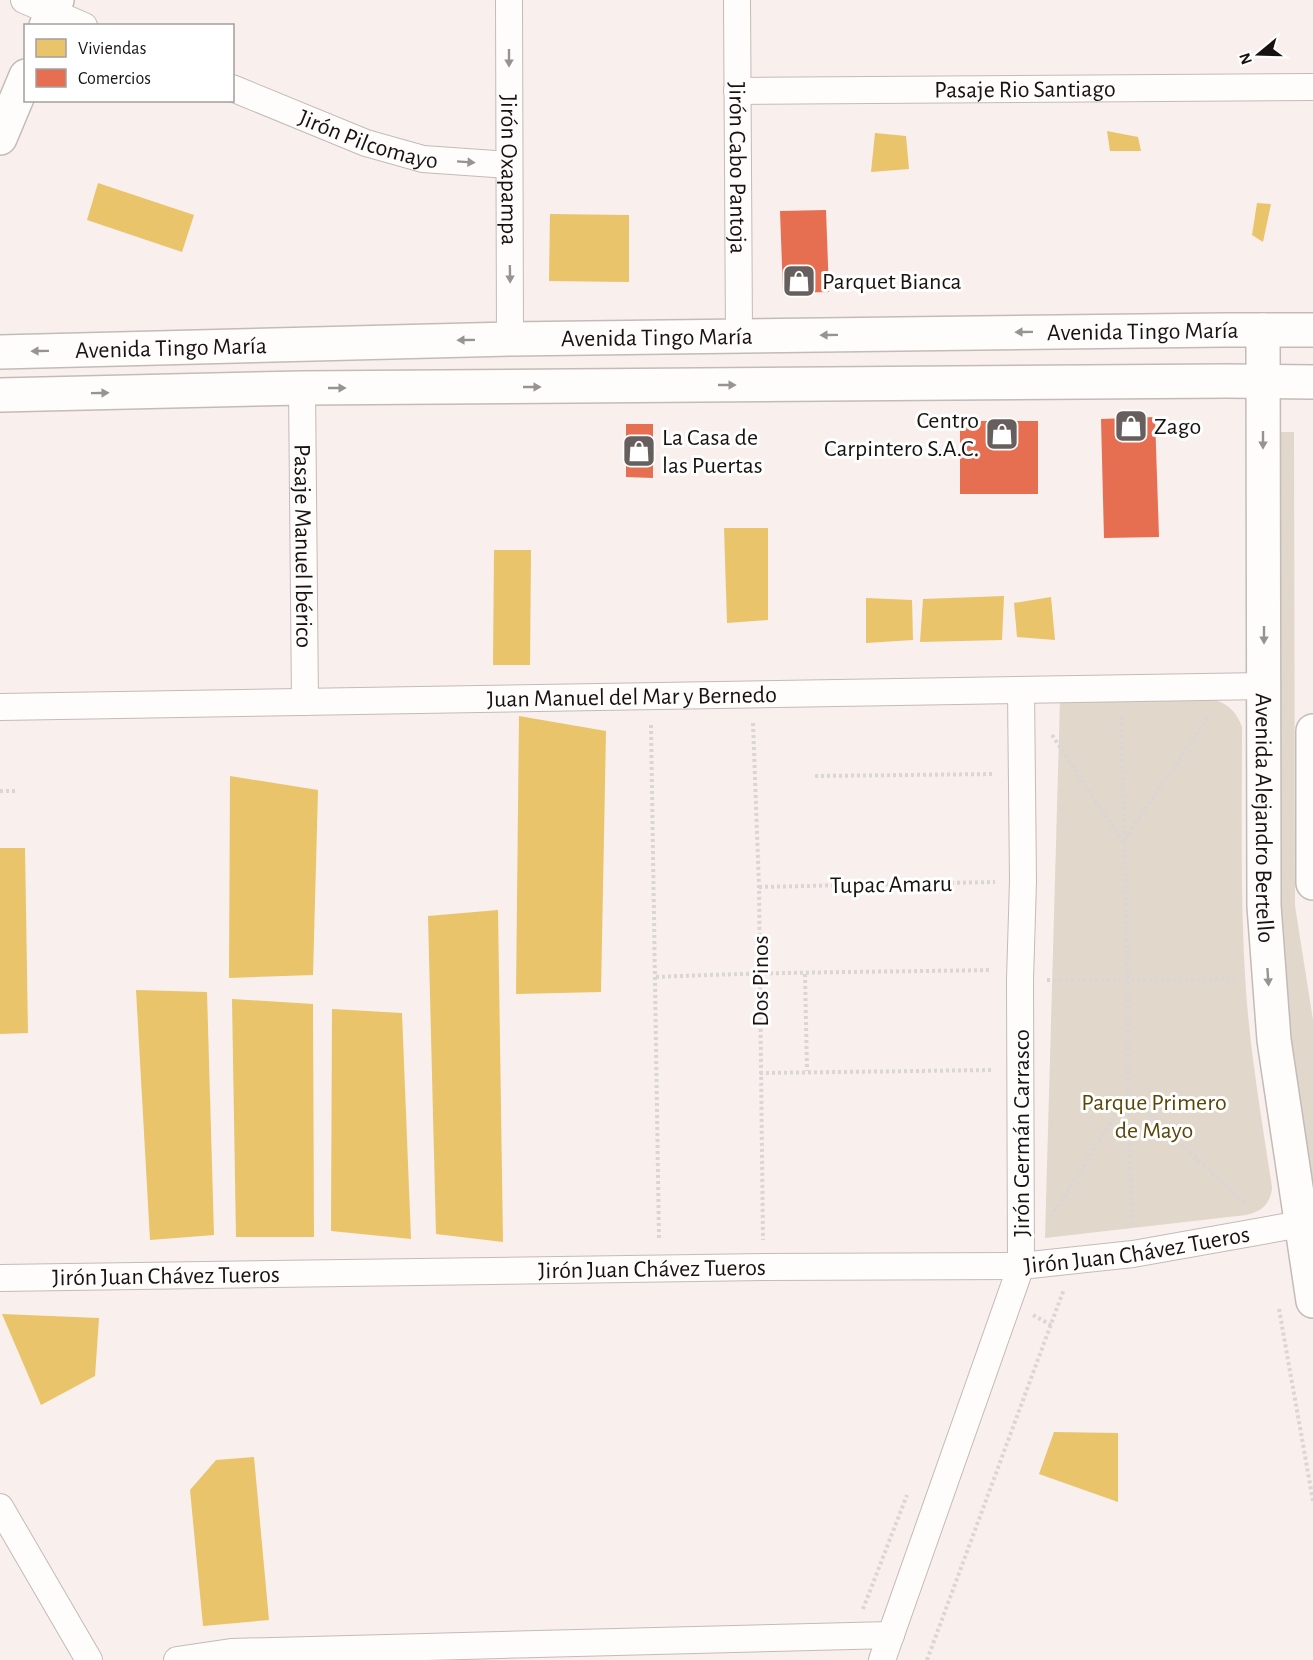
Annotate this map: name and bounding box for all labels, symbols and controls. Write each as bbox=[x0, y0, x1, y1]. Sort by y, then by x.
legend bbox=[24, 24, 234, 102]
north arrow bbox=[1229, 24, 1289, 84]
text: Viviendas bbox=[78, 40, 146, 58]
one-way arrow bbox=[504, 49, 514, 68]
text: N bbox=[1236, 51, 1255, 66]
text: Comercios bbox=[78, 70, 151, 88]
street label: Pasaje Rio Santiago bbox=[934, 77, 1116, 103]
street label: Jirón Cabo Pantoja bbox=[724, 82, 750, 254]
street label: Jirón Oxapampa bbox=[496, 95, 521, 245]
street label: Jirón Pilcomayo bbox=[295, 106, 438, 173]
one-way arrow bbox=[457, 158, 476, 167]
shop icon: Parquet Bianca bbox=[781, 263, 817, 299]
one-way arrow bbox=[505, 265, 514, 284]
place label: Parquet Bianca bbox=[822, 270, 962, 294]
street label: Avenida Tingo María bbox=[1047, 319, 1239, 345]
street label: Avenida Tingo María bbox=[561, 325, 753, 351]
one-way arrow bbox=[1014, 328, 1033, 337]
one-way arrow bbox=[819, 330, 838, 340]
street label: Avenida Tingo María bbox=[75, 334, 267, 363]
one-way arrow bbox=[456, 336, 475, 345]
one-way arrow bbox=[30, 346, 49, 356]
one-way arrow bbox=[718, 380, 737, 390]
one-way arrow bbox=[523, 382, 542, 391]
one-way arrow bbox=[328, 383, 347, 393]
one-way arrow bbox=[91, 388, 110, 398]
shop icon: Zago bbox=[1113, 408, 1149, 444]
place label: Centro Carpintero S.A.C. bbox=[824, 409, 979, 461]
place label: Zago bbox=[1154, 415, 1201, 439]
shop icon: Centro Carpintero S.A.C. bbox=[984, 416, 1020, 452]
place label: La Casa de las Puertas bbox=[662, 426, 763, 478]
one-way arrow bbox=[1259, 431, 1268, 450]
shop icon: La Casa de las Puertas bbox=[621, 433, 657, 469]
street label: Pasaje Manuel Ibérico bbox=[290, 444, 315, 648]
one-way arrow bbox=[1259, 626, 1269, 645]
street label: Juan Manuel del Mar y Bernedo bbox=[487, 683, 777, 712]
street label: Avenida Alejandro Bertello bbox=[1251, 693, 1278, 944]
street label: Tupac Amaru bbox=[830, 872, 952, 898]
street label: Dos Pinos bbox=[749, 935, 773, 1027]
one-way arrow bbox=[1263, 967, 1273, 986]
street label: Jirón Germán Carrasco bbox=[1010, 1029, 1034, 1237]
park label: Parque Primero de Mayo bbox=[1081, 1091, 1227, 1143]
street label: Jirón Juan Chávez Tueros bbox=[1023, 1222, 1252, 1279]
street label: Jirón Juan Chávez Tueros bbox=[538, 1256, 766, 1283]
street label: Jirón Juan Chávez Tueros bbox=[52, 1263, 280, 1290]

